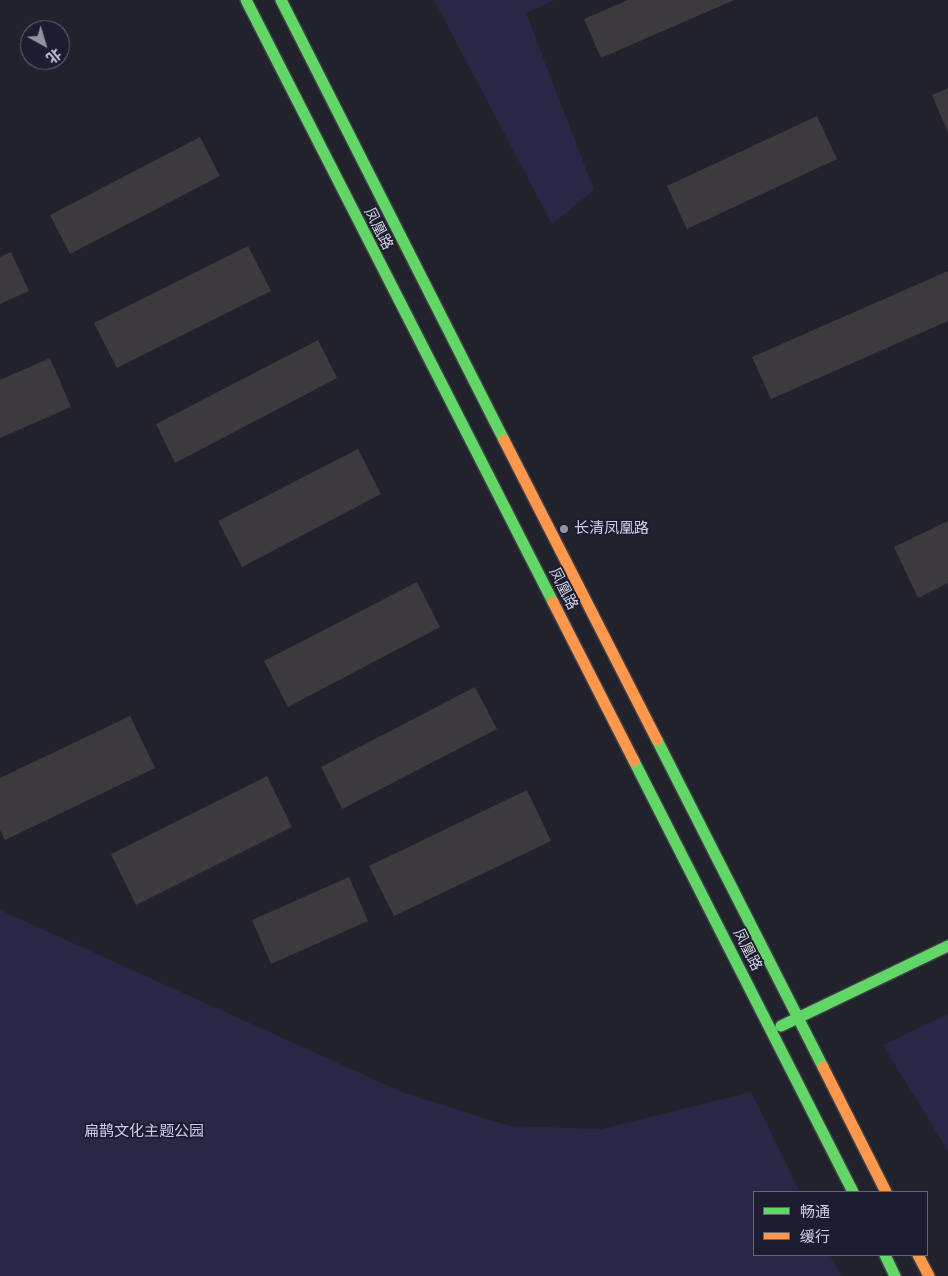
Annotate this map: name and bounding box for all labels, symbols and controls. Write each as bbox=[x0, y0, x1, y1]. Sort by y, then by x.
north arrow bbox=[20, 20, 70, 70]
text: 北 bbox=[43, 44, 65, 67]
street label: 凤凰路 bbox=[360, 205, 396, 253]
place label: 长清凤凰路 bbox=[574, 520, 649, 538]
marker: 长清凤凰路 bbox=[558, 523, 570, 535]
street label: 凤凰路 bbox=[545, 565, 581, 613]
street label: 凤凰路 bbox=[729, 926, 765, 974]
park label: 扁鹊文化主题公园 bbox=[84, 1123, 204, 1141]
legend bbox=[753, 1191, 928, 1256]
text: 畅通 bbox=[800, 1201, 830, 1222]
text: 缓行 bbox=[800, 1226, 830, 1247]

